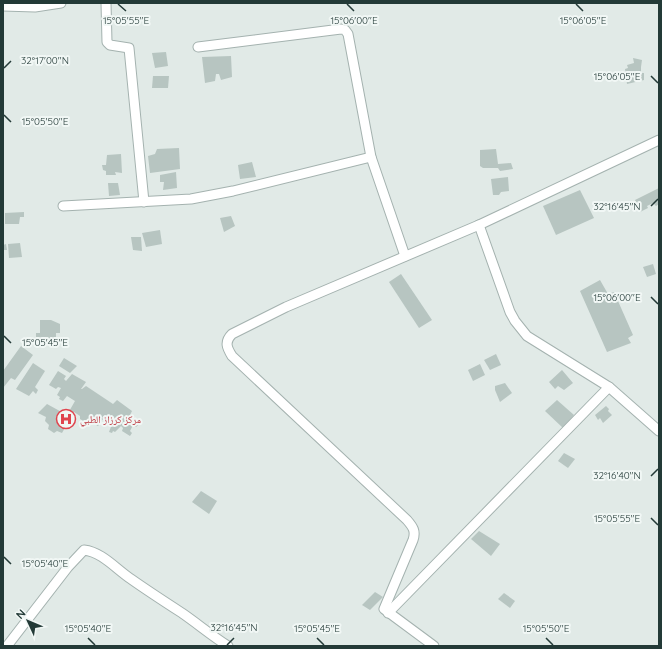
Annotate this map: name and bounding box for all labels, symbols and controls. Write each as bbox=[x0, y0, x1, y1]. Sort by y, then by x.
text: 15°05'55"E bbox=[103, 14, 149, 27]
text: 15°06'00"E bbox=[330, 14, 378, 27]
text: 15°06'05"E bbox=[560, 14, 607, 27]
text: 32°17'00"N bbox=[21, 54, 69, 67]
text: 15°06'05"E bbox=[594, 70, 641, 83]
text: 15°05'50"E bbox=[22, 115, 69, 128]
text: 32°16'45"N bbox=[593, 200, 641, 213]
text: 15°06'00"E bbox=[593, 291, 641, 304]
text: 15°05'45"E bbox=[22, 336, 68, 349]
hospital icon: مركز كرزاز الطبي bbox=[55, 408, 77, 430]
place label: مركز كرزاز الطبي bbox=[80, 413, 142, 427]
text: 32°16'40"N bbox=[593, 469, 641, 482]
text: 15°05'55"E bbox=[594, 512, 640, 525]
text: 15°05'40"E bbox=[22, 557, 69, 570]
north arrow bbox=[8, 601, 48, 641]
text: N bbox=[13, 606, 29, 622]
text: 32°16'45"N bbox=[210, 621, 258, 634]
text: 15°05'40"E bbox=[65, 622, 112, 635]
text: 15°05'45"E bbox=[294, 622, 340, 635]
text: 15°05'50"E bbox=[523, 622, 570, 635]

